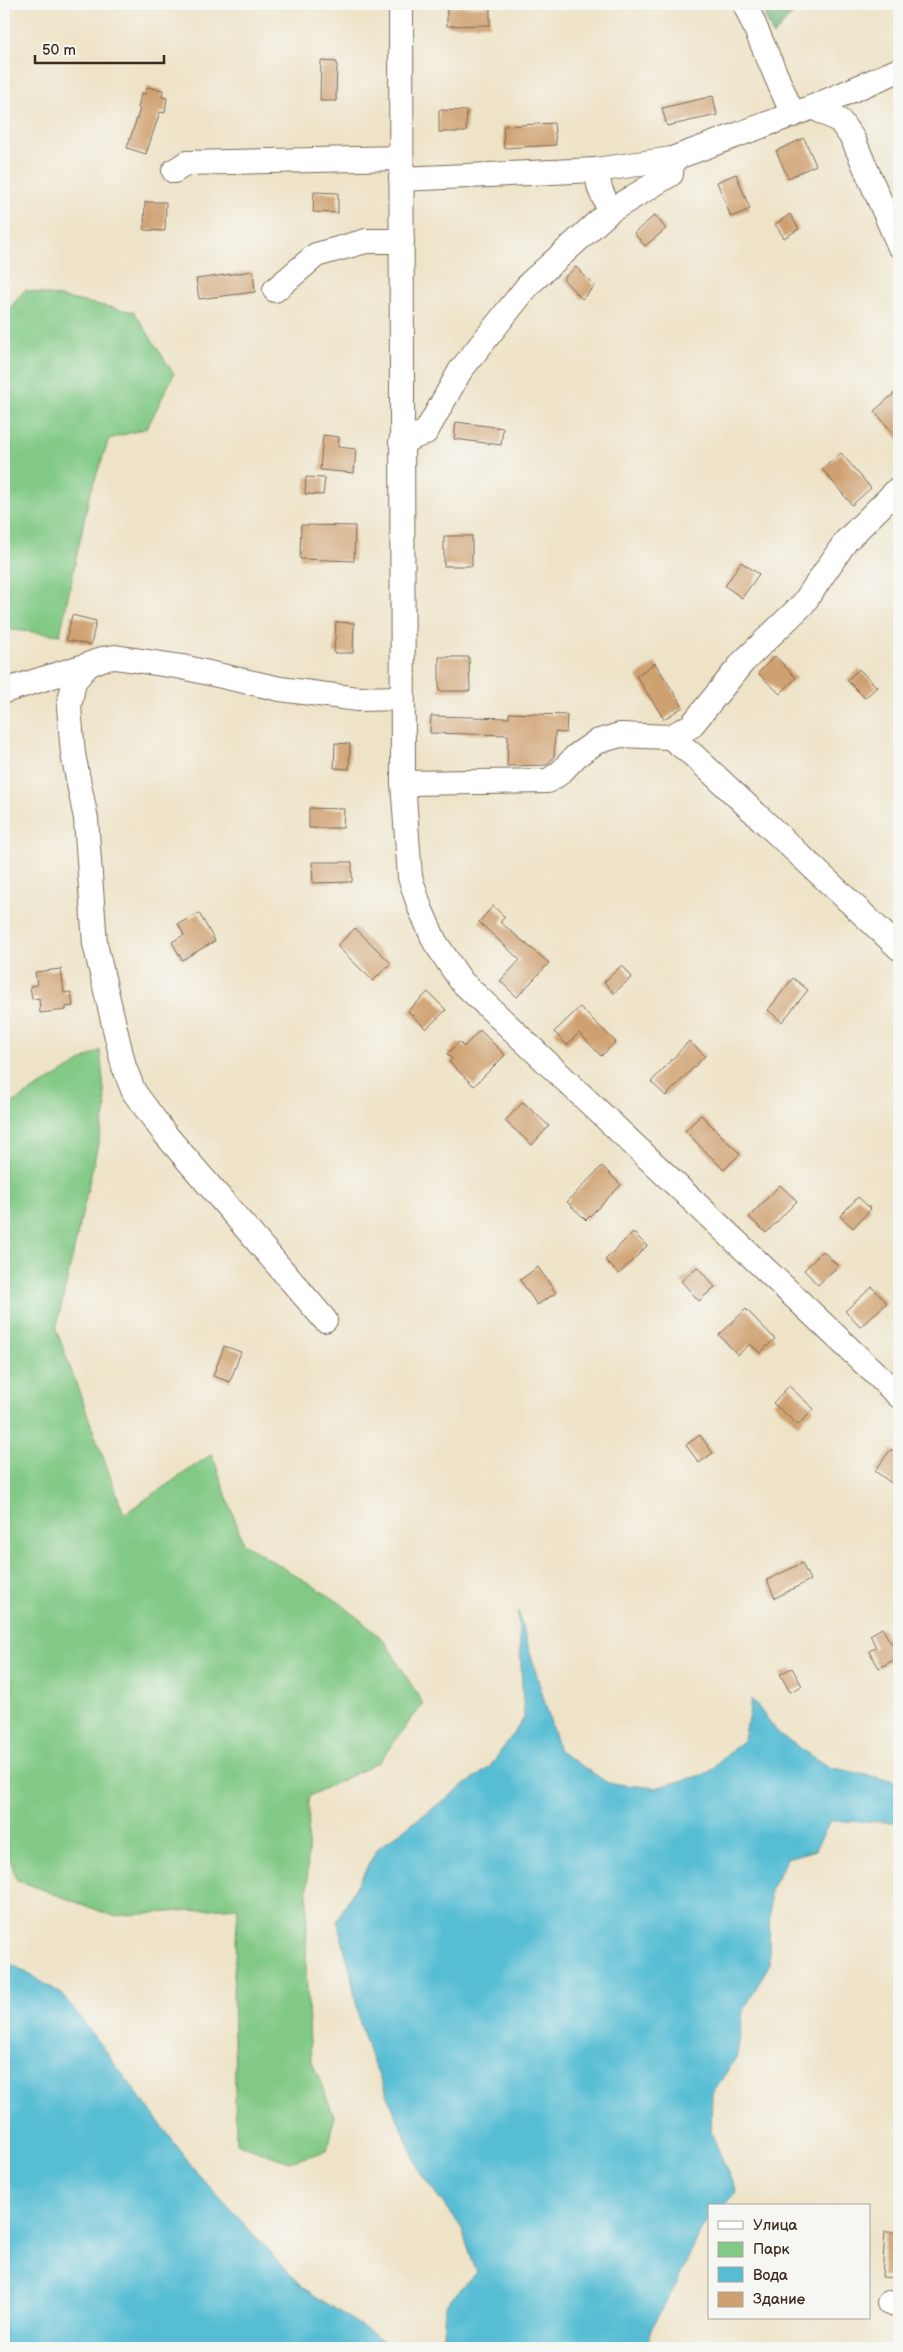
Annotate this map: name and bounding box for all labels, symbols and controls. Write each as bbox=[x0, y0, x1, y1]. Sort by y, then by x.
scale bar bbox=[35, 32, 164, 64]
text: 50 m bbox=[42, 41, 76, 60]
legend bbox=[708, 2204, 870, 2320]
text: Улица bbox=[753, 2216, 798, 2235]
text: Парк bbox=[753, 2240, 790, 2259]
text: Вода bbox=[753, 2266, 788, 2285]
text: Здание bbox=[753, 2290, 805, 2309]

